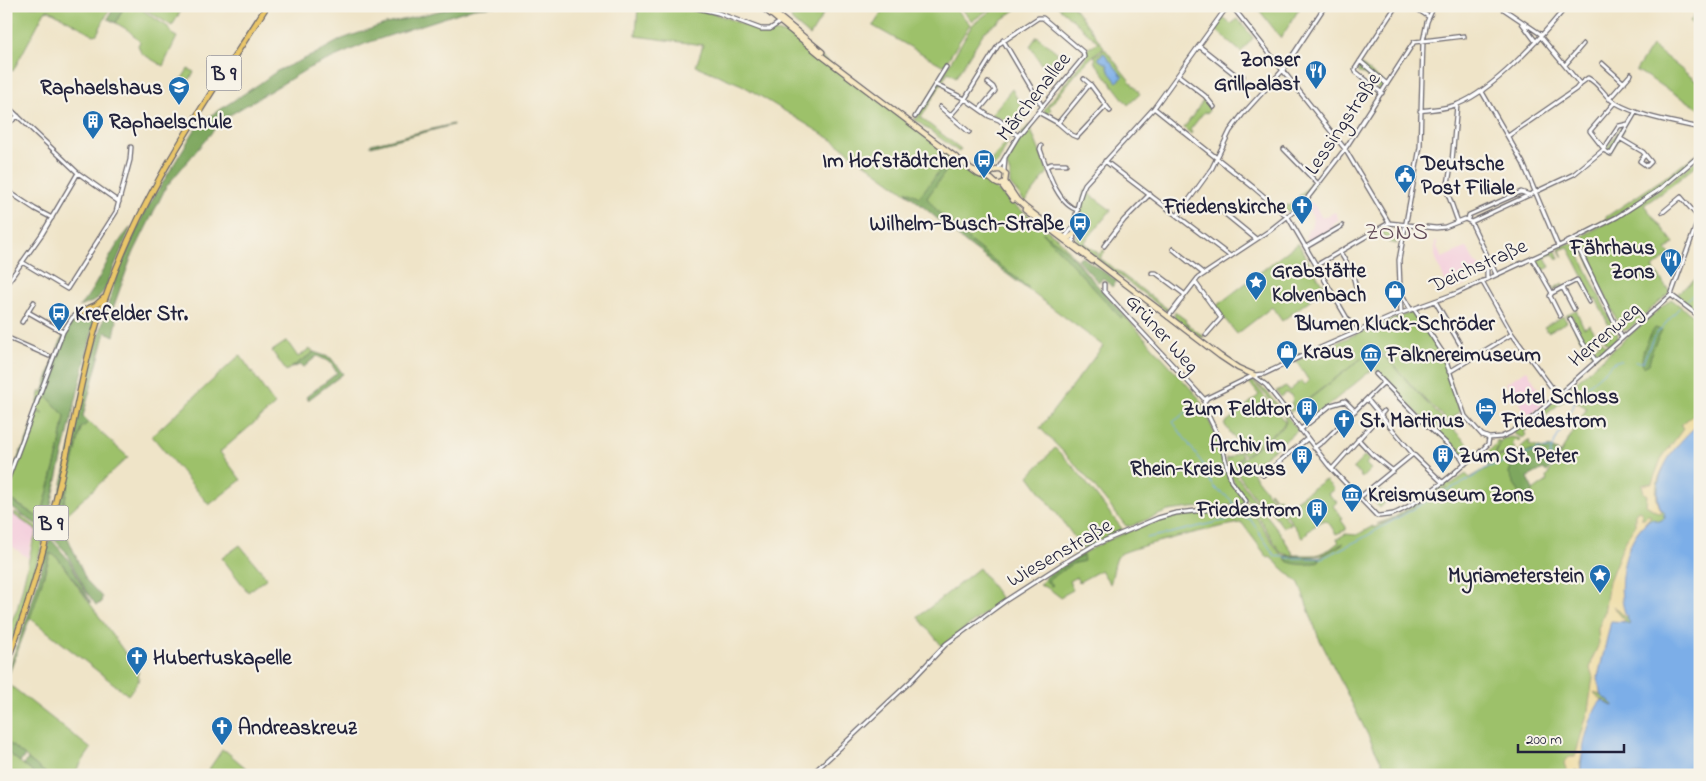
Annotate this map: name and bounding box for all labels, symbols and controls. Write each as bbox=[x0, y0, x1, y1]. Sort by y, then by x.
street label: Märchenallee bbox=[990, 46, 1079, 148]
place label: Zonser Grillpalast bbox=[1214, 46, 1301, 100]
road number: B 9 bbox=[206, 56, 242, 90]
restaurant icon: Zonser Grillpalast bbox=[1304, 59, 1328, 90]
street label: Lessingstraße bbox=[1298, 66, 1391, 183]
place label: Raphaelshaus bbox=[40, 74, 163, 104]
school or university icon: Raphaelshaus bbox=[167, 75, 191, 106]
place label: Raphaelschule bbox=[109, 108, 232, 138]
building icon: Raphaelschule bbox=[81, 109, 105, 140]
place label: Im Hofstädtchen bbox=[822, 147, 968, 177]
bus stop icon: Im Hofstädtchen bbox=[972, 148, 996, 179]
place label: Deutsche Post Filiale bbox=[1420, 150, 1515, 204]
public building icon: Deutsche Post Filiale bbox=[1393, 163, 1417, 194]
place label: Friedenskirche bbox=[1163, 193, 1287, 223]
church icon: Friedenskirche bbox=[1290, 194, 1314, 225]
place label: Wilhelm-Busch-Straße bbox=[870, 210, 1065, 240]
bus stop icon: Wilhelm-Busch-Straße bbox=[1068, 211, 1092, 242]
district label: ZONS bbox=[1365, 216, 1429, 251]
street label: Deichstraße bbox=[1424, 232, 1533, 302]
place label: Fährhaus Zons bbox=[1569, 234, 1655, 288]
restaurant icon: Fährhaus Zons bbox=[1659, 247, 1683, 278]
place label: Grabstätte Kolvenbach bbox=[1272, 257, 1367, 311]
place icon: Grabstätte Kolvenbach bbox=[1244, 270, 1268, 301]
shop icon: Blumen Kluck-Schröder bbox=[1383, 279, 1407, 310]
street label: Grüner Weg bbox=[1116, 288, 1206, 382]
street label: Herrenweg bbox=[1563, 296, 1649, 377]
place label: Krefelder Str. bbox=[75, 300, 189, 330]
bus stop icon: Krefelder Str. bbox=[47, 301, 71, 332]
place label: Blumen Kluck-Schröder bbox=[1294, 310, 1495, 340]
place label: Kraus bbox=[1303, 338, 1354, 368]
shop icon: Kraus bbox=[1275, 339, 1299, 370]
place label: Falknereimuseum bbox=[1386, 341, 1541, 371]
museum icon: Falknereimuseum bbox=[1359, 342, 1383, 373]
place label: Hotel Schloss Friedestrom bbox=[1501, 383, 1619, 437]
place label: Zum Feldtor bbox=[1183, 395, 1291, 425]
building icon: Zum Feldtor bbox=[1295, 396, 1319, 427]
hotel icon: Hotel Schloss Friedestrom bbox=[1474, 396, 1498, 427]
place label: St. Martinus bbox=[1360, 407, 1465, 437]
church icon: St. Martinus bbox=[1332, 408, 1356, 439]
place label: Archiv im Rhein-Kreis Neuss bbox=[1130, 431, 1286, 485]
place label: Zum St. Peter bbox=[1459, 442, 1578, 472]
building icon: Zum St. Peter bbox=[1431, 443, 1455, 474]
building icon: Archiv im Rhein-Kreis Neuss bbox=[1290, 444, 1314, 475]
place label: Kreismuseum Zons bbox=[1368, 481, 1535, 511]
museum icon: Kreismuseum Zons bbox=[1340, 482, 1364, 513]
place label: Friedestrom bbox=[1196, 496, 1301, 526]
building icon: Friedestrom bbox=[1305, 497, 1329, 528]
road number: B 9 bbox=[34, 506, 68, 540]
street label: Wiesenstraße bbox=[1002, 511, 1119, 596]
place label: Myriameterstein bbox=[1448, 562, 1584, 594]
place icon: Myriameterstein bbox=[1588, 563, 1612, 594]
place label: Hubertuskapelle bbox=[153, 644, 292, 674]
church icon: Hubertuskapelle bbox=[125, 645, 149, 676]
place label: Andreaskreuz bbox=[238, 714, 358, 744]
church icon: Andreaskreuz bbox=[210, 715, 234, 746]
scale bar bbox=[1518, 721, 1625, 753]
text: 200 m bbox=[1526, 729, 1562, 751]

